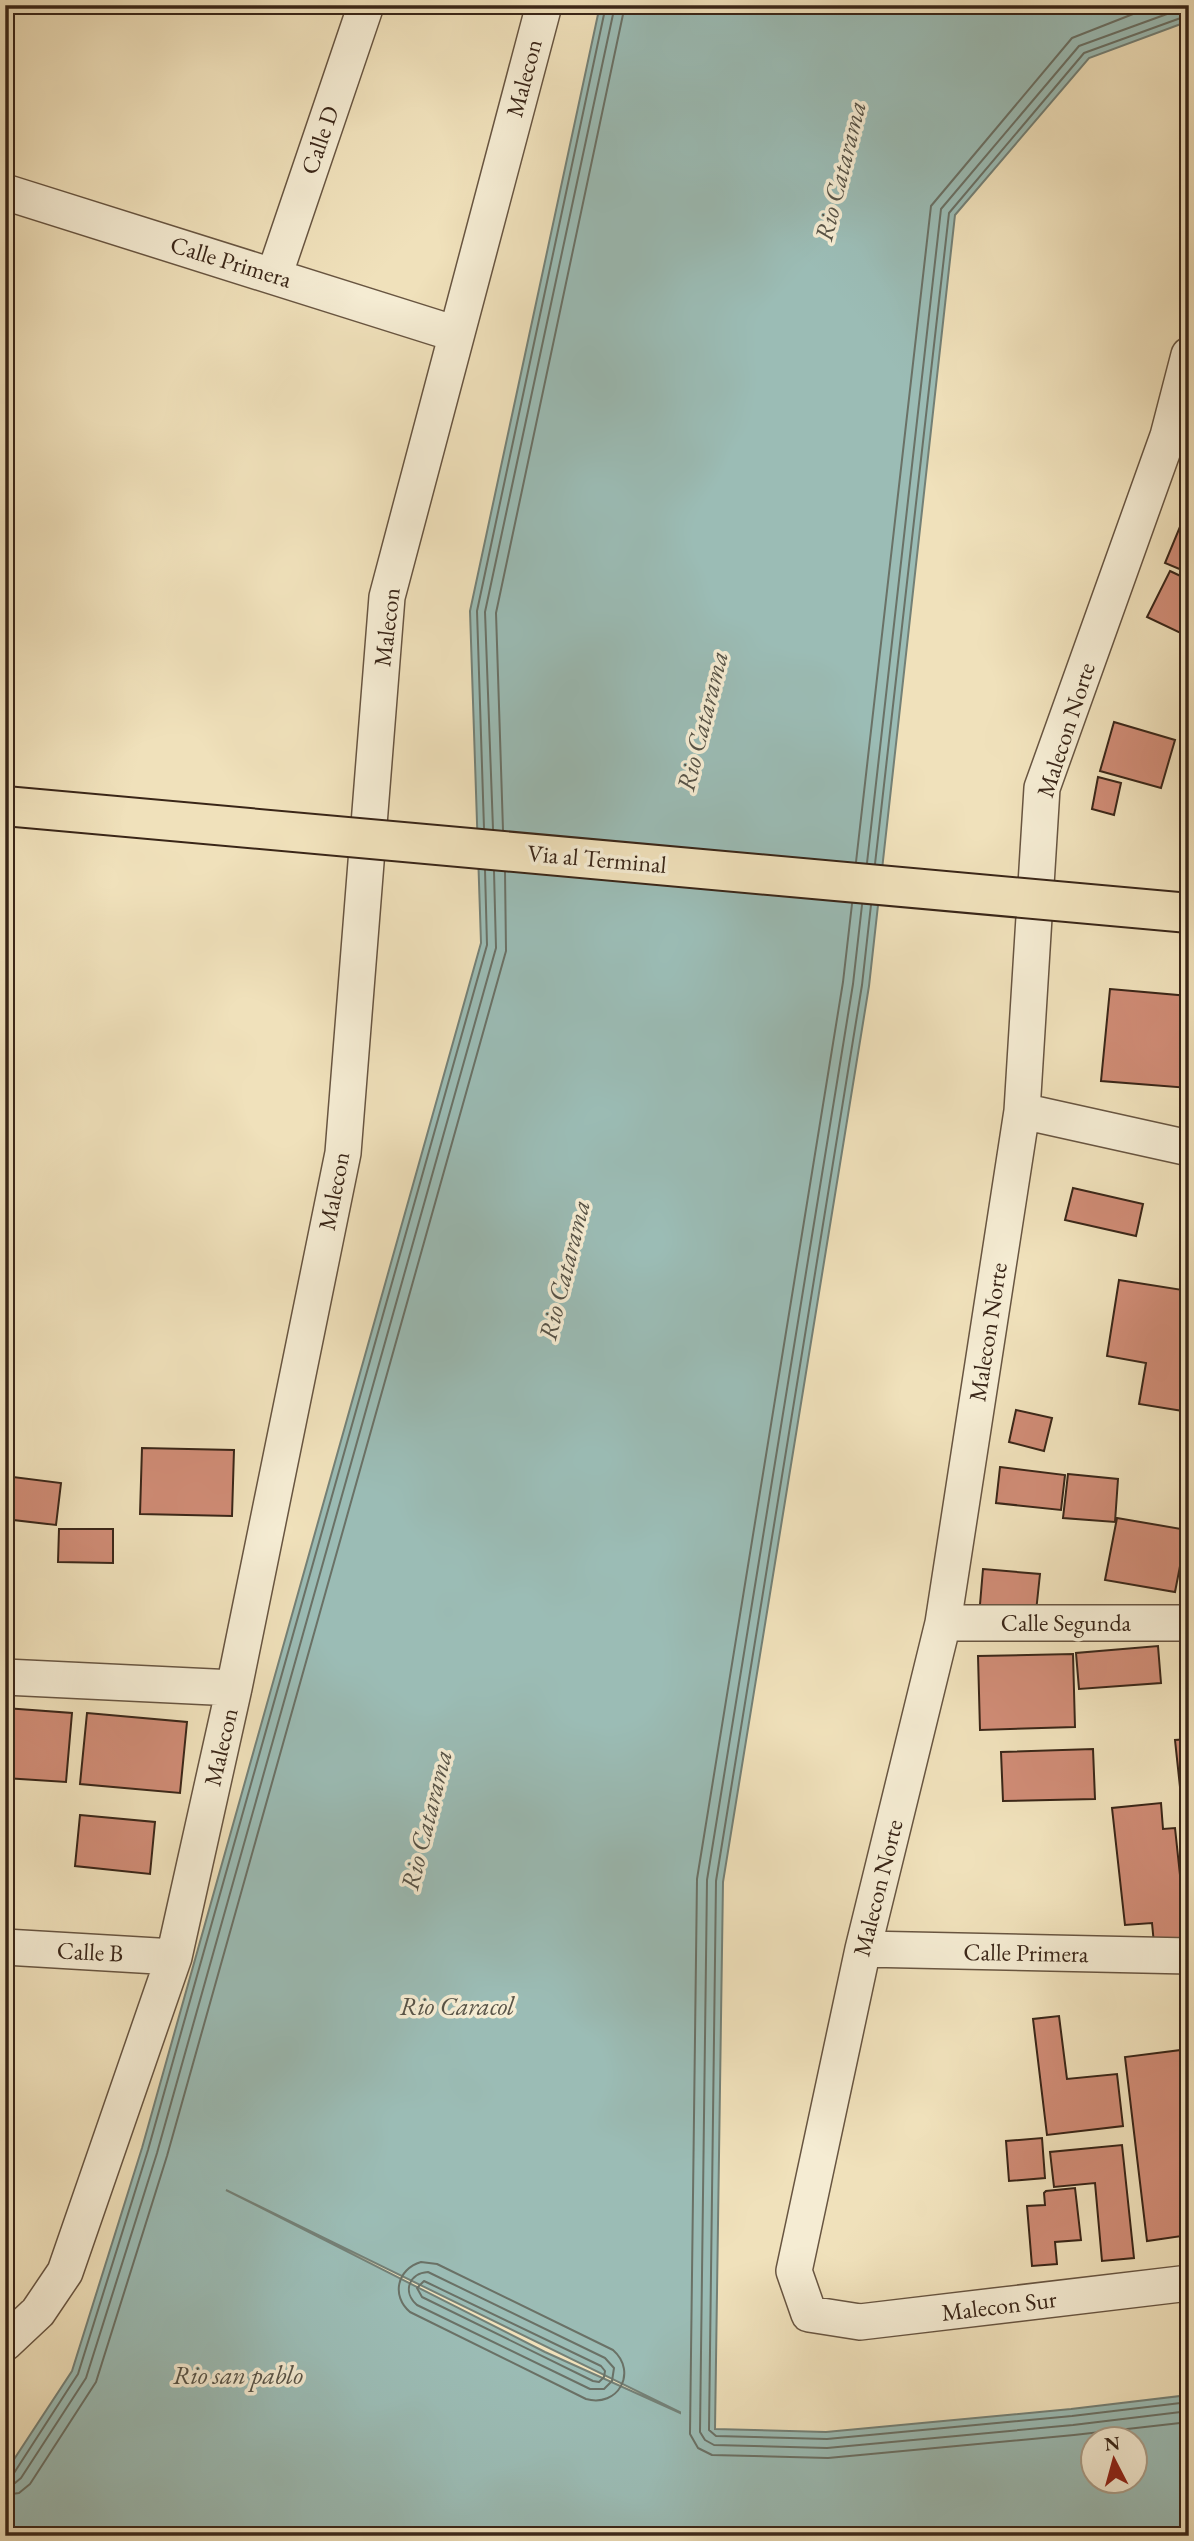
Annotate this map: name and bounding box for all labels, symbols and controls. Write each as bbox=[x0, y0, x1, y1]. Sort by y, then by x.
street label: Malecon bbox=[498, 35, 549, 120]
water label: Rio Catarama bbox=[806, 97, 874, 245]
street label: Calle D bbox=[293, 102, 346, 178]
street label: Calle Primera bbox=[167, 228, 296, 295]
street label: Malecon bbox=[366, 585, 407, 668]
water label: Rio Catarama bbox=[668, 647, 736, 795]
street label: Malecon Norte bbox=[1029, 658, 1102, 801]
street label: Via al Terminal bbox=[526, 837, 668, 880]
street label: Malecon bbox=[311, 1149, 356, 1233]
water label: Rio Catarama bbox=[530, 1196, 598, 1344]
street label: Malecon Norte bbox=[961, 1260, 1014, 1404]
street label: Calle Segunda bbox=[1001, 1607, 1132, 1638]
street label: Malecon bbox=[196, 1704, 245, 1789]
water label: Rio Catarama bbox=[392, 1746, 460, 1894]
street label: Malecon Norte bbox=[846, 1816, 909, 1960]
street label: Calle B bbox=[56, 1934, 124, 1969]
street label: Calle Primera bbox=[963, 1936, 1089, 1969]
water label: Rio Caracol bbox=[400, 1989, 515, 2023]
street label: Malecon Sur bbox=[939, 2283, 1058, 2328]
water label: Rio san pablo bbox=[173, 2358, 303, 2392]
north arrow bbox=[1078, 2426, 1148, 2496]
text: N bbox=[1103, 2430, 1122, 2457]

